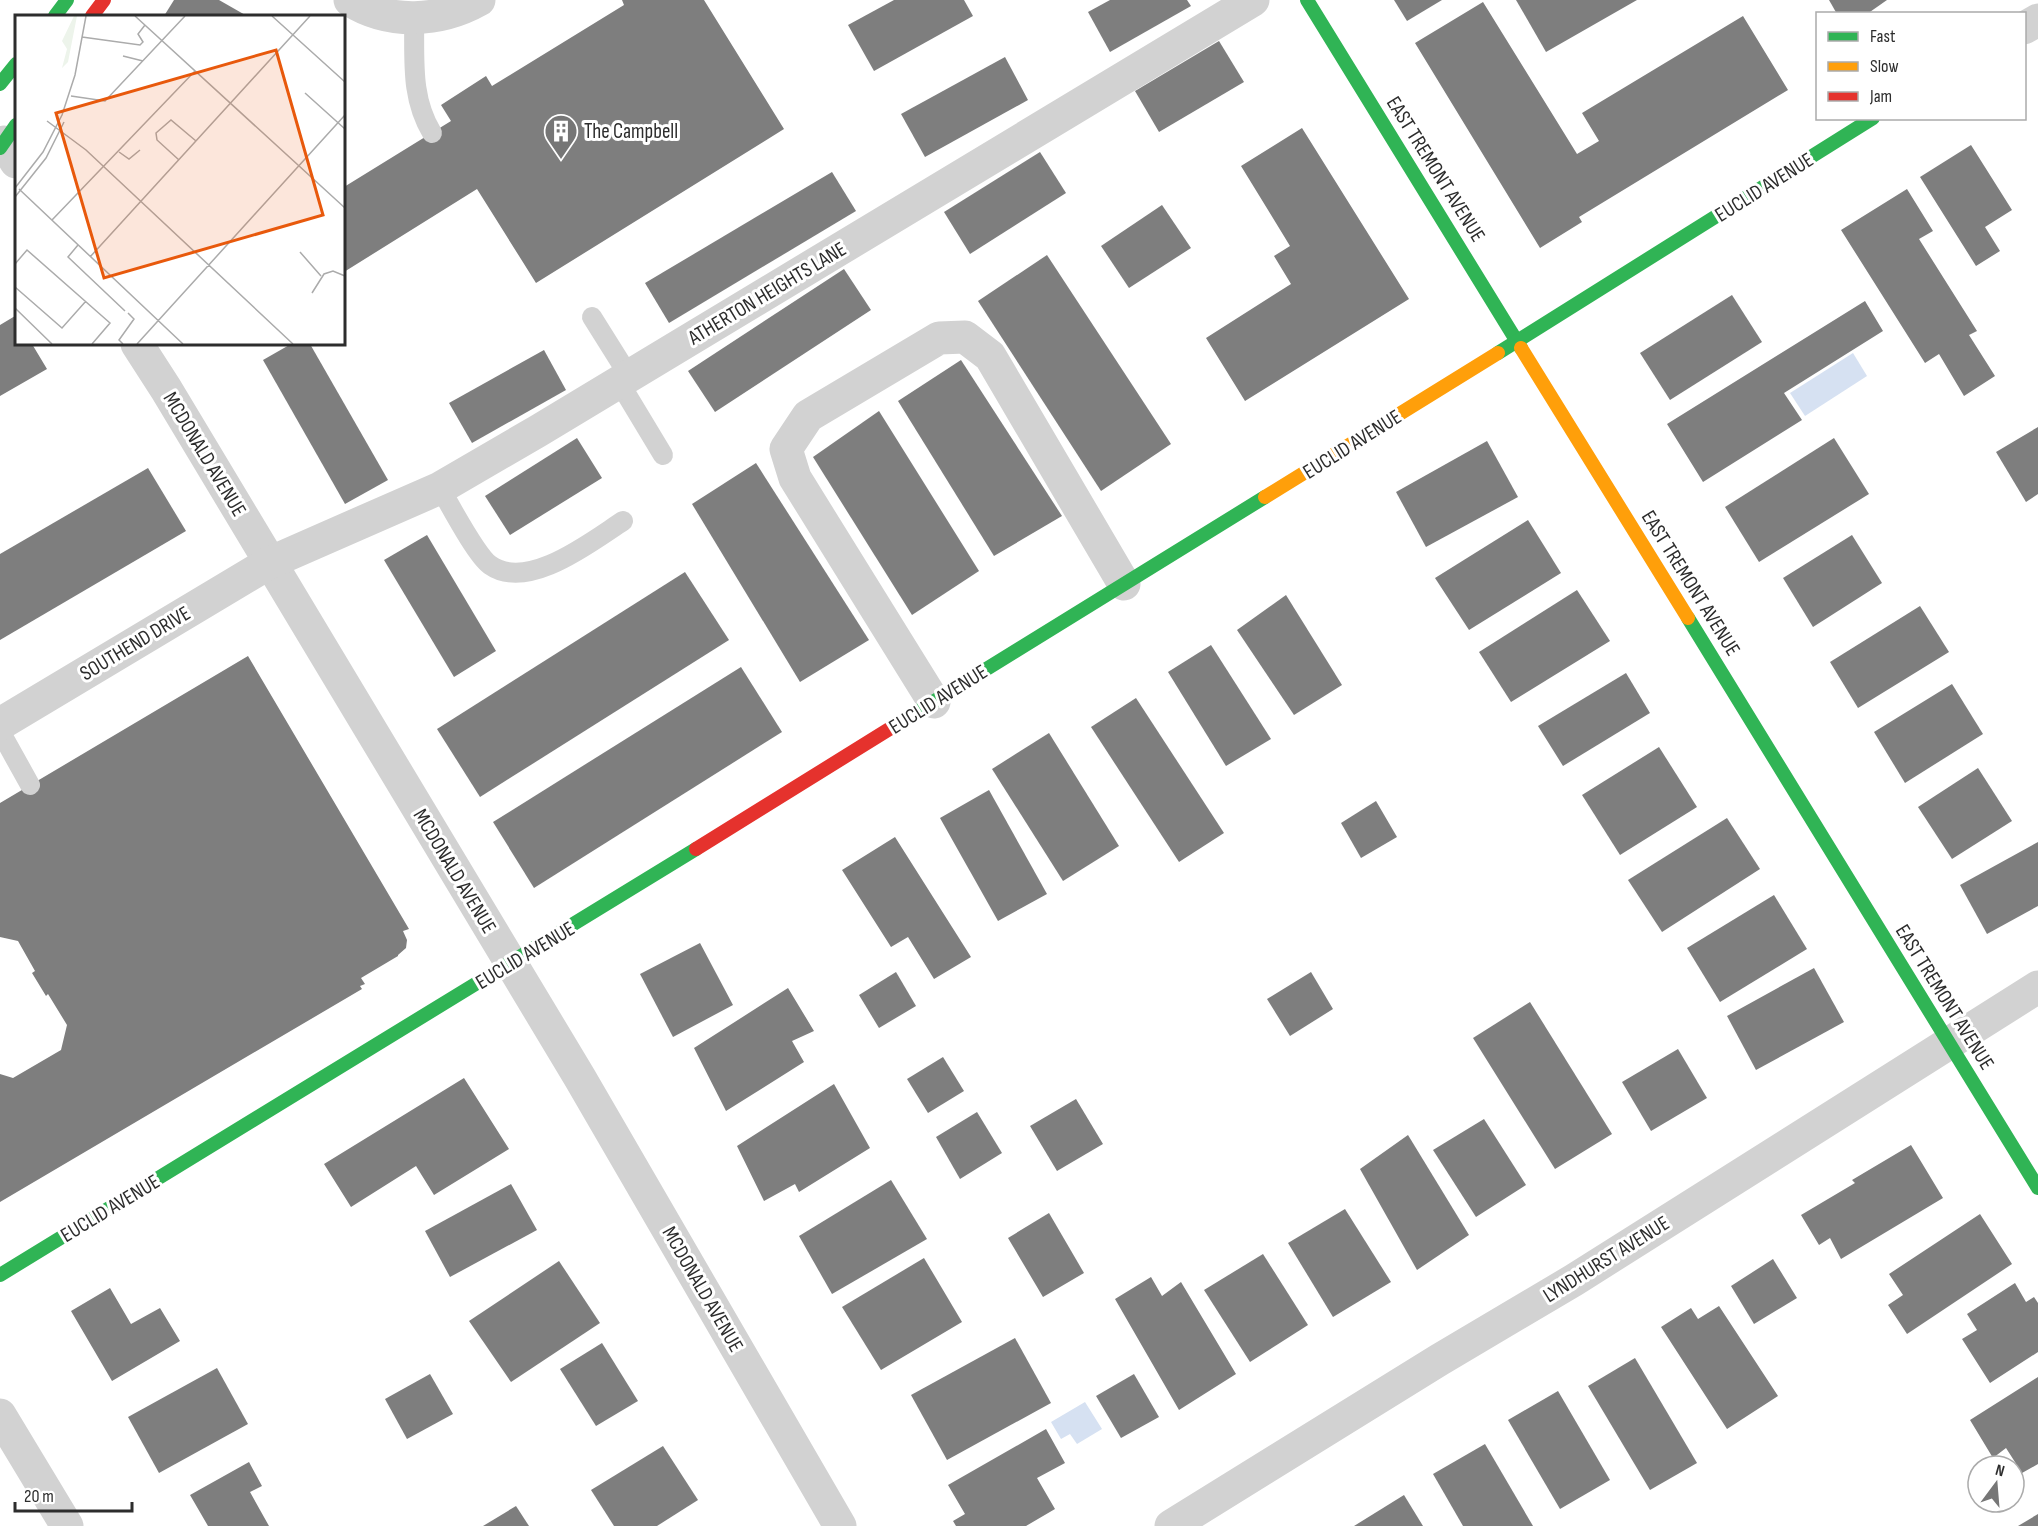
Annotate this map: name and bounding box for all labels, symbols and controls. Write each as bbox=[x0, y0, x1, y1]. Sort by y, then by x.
legend bbox=[1816, 12, 2026, 120]
inset map bbox=[15, 15, 345, 345]
text: Fast bbox=[1870, 26, 1896, 47]
text: Slow bbox=[1870, 56, 1899, 77]
text: Jam bbox=[1869, 86, 1892, 107]
street label: EAST TREMONT AVENUE bbox=[1381, 92, 1490, 247]
building icon: The Campbell bbox=[543, 113, 579, 160]
place label: The Campbell bbox=[584, 119, 678, 144]
street label: EUCLID AVENUE bbox=[1711, 147, 1818, 227]
street label: ATHERTON HEIGHTS LANE bbox=[683, 236, 851, 351]
street label: MCDONALD AVENUE bbox=[158, 388, 252, 521]
street label: EUCLID AVENUE bbox=[1299, 404, 1406, 484]
street label: EAST TREMONT AVENUE bbox=[1636, 506, 1745, 661]
street label: SOUTHEND DRIVE bbox=[76, 601, 195, 686]
street label: EUCLID AVENUE bbox=[885, 659, 992, 739]
street label: MCDONALD AVENUE bbox=[408, 805, 502, 938]
street label: EUCLID AVENUE bbox=[471, 916, 579, 995]
street label: EAST TREMONT AVENUE bbox=[1890, 920, 1999, 1075]
street label: EUCLID AVENUE bbox=[56, 1169, 164, 1248]
street label: LYNDHURST AVENUE bbox=[1539, 1211, 1674, 1308]
street label: MCDONALD AVENUE bbox=[657, 1222, 749, 1356]
north arrow bbox=[1966, 1454, 2026, 1514]
text: N bbox=[1993, 1461, 2006, 1481]
scale bar bbox=[15, 1475, 132, 1513]
text: 20 m bbox=[24, 1486, 54, 1507]

